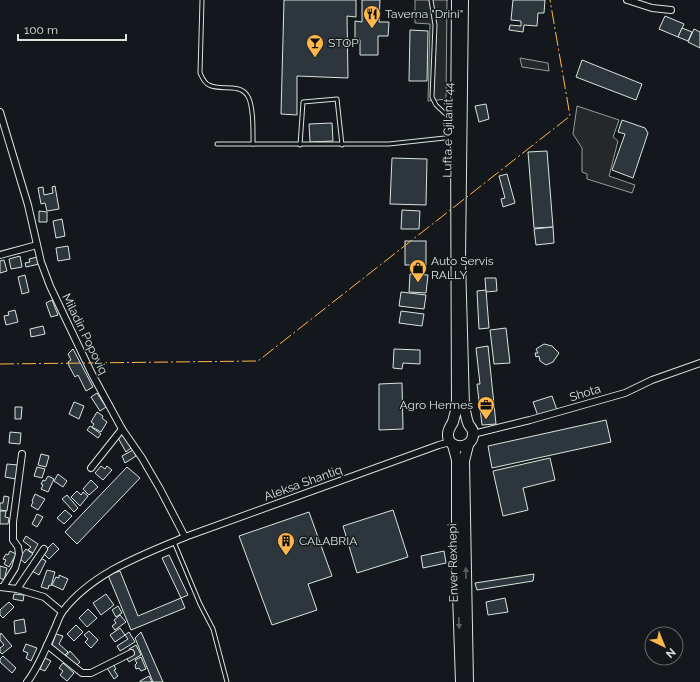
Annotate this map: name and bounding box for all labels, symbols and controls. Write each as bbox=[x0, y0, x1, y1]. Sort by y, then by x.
restaurant icon: Taverna "Drini" bbox=[362, 4, 382, 29]
place label: Taverna "Drini" bbox=[385, 7, 463, 21]
scale bar bbox=[18, 16, 126, 42]
text: 100 m bbox=[24, 23, 58, 37]
bar icon: STOP bbox=[305, 33, 325, 58]
place label: STOP bbox=[328, 36, 359, 50]
street label: Lufta e Gjilanit 44 bbox=[440, 82, 456, 178]
place label: Auto Servis RALLY bbox=[431, 254, 494, 282]
shop icon: Auto Servis RALLY bbox=[408, 258, 428, 283]
street label: Miladin Popoviq bbox=[59, 291, 111, 377]
street label: Shota bbox=[568, 382, 602, 404]
office icon: Agro Hermes bbox=[476, 395, 496, 420]
place label: Agro Hermes bbox=[400, 398, 473, 412]
street label: Aleksa Shantiq bbox=[262, 462, 344, 504]
street label: Enver Rexhepi bbox=[445, 523, 461, 603]
building icon: CALABRIA bbox=[276, 531, 296, 556]
place label: CALABRIA bbox=[299, 534, 357, 548]
one-way arrow bbox=[463, 566, 469, 579]
one-way arrow bbox=[456, 617, 462, 630]
north arrow bbox=[644, 626, 684, 666]
text: N bbox=[663, 645, 678, 661]

